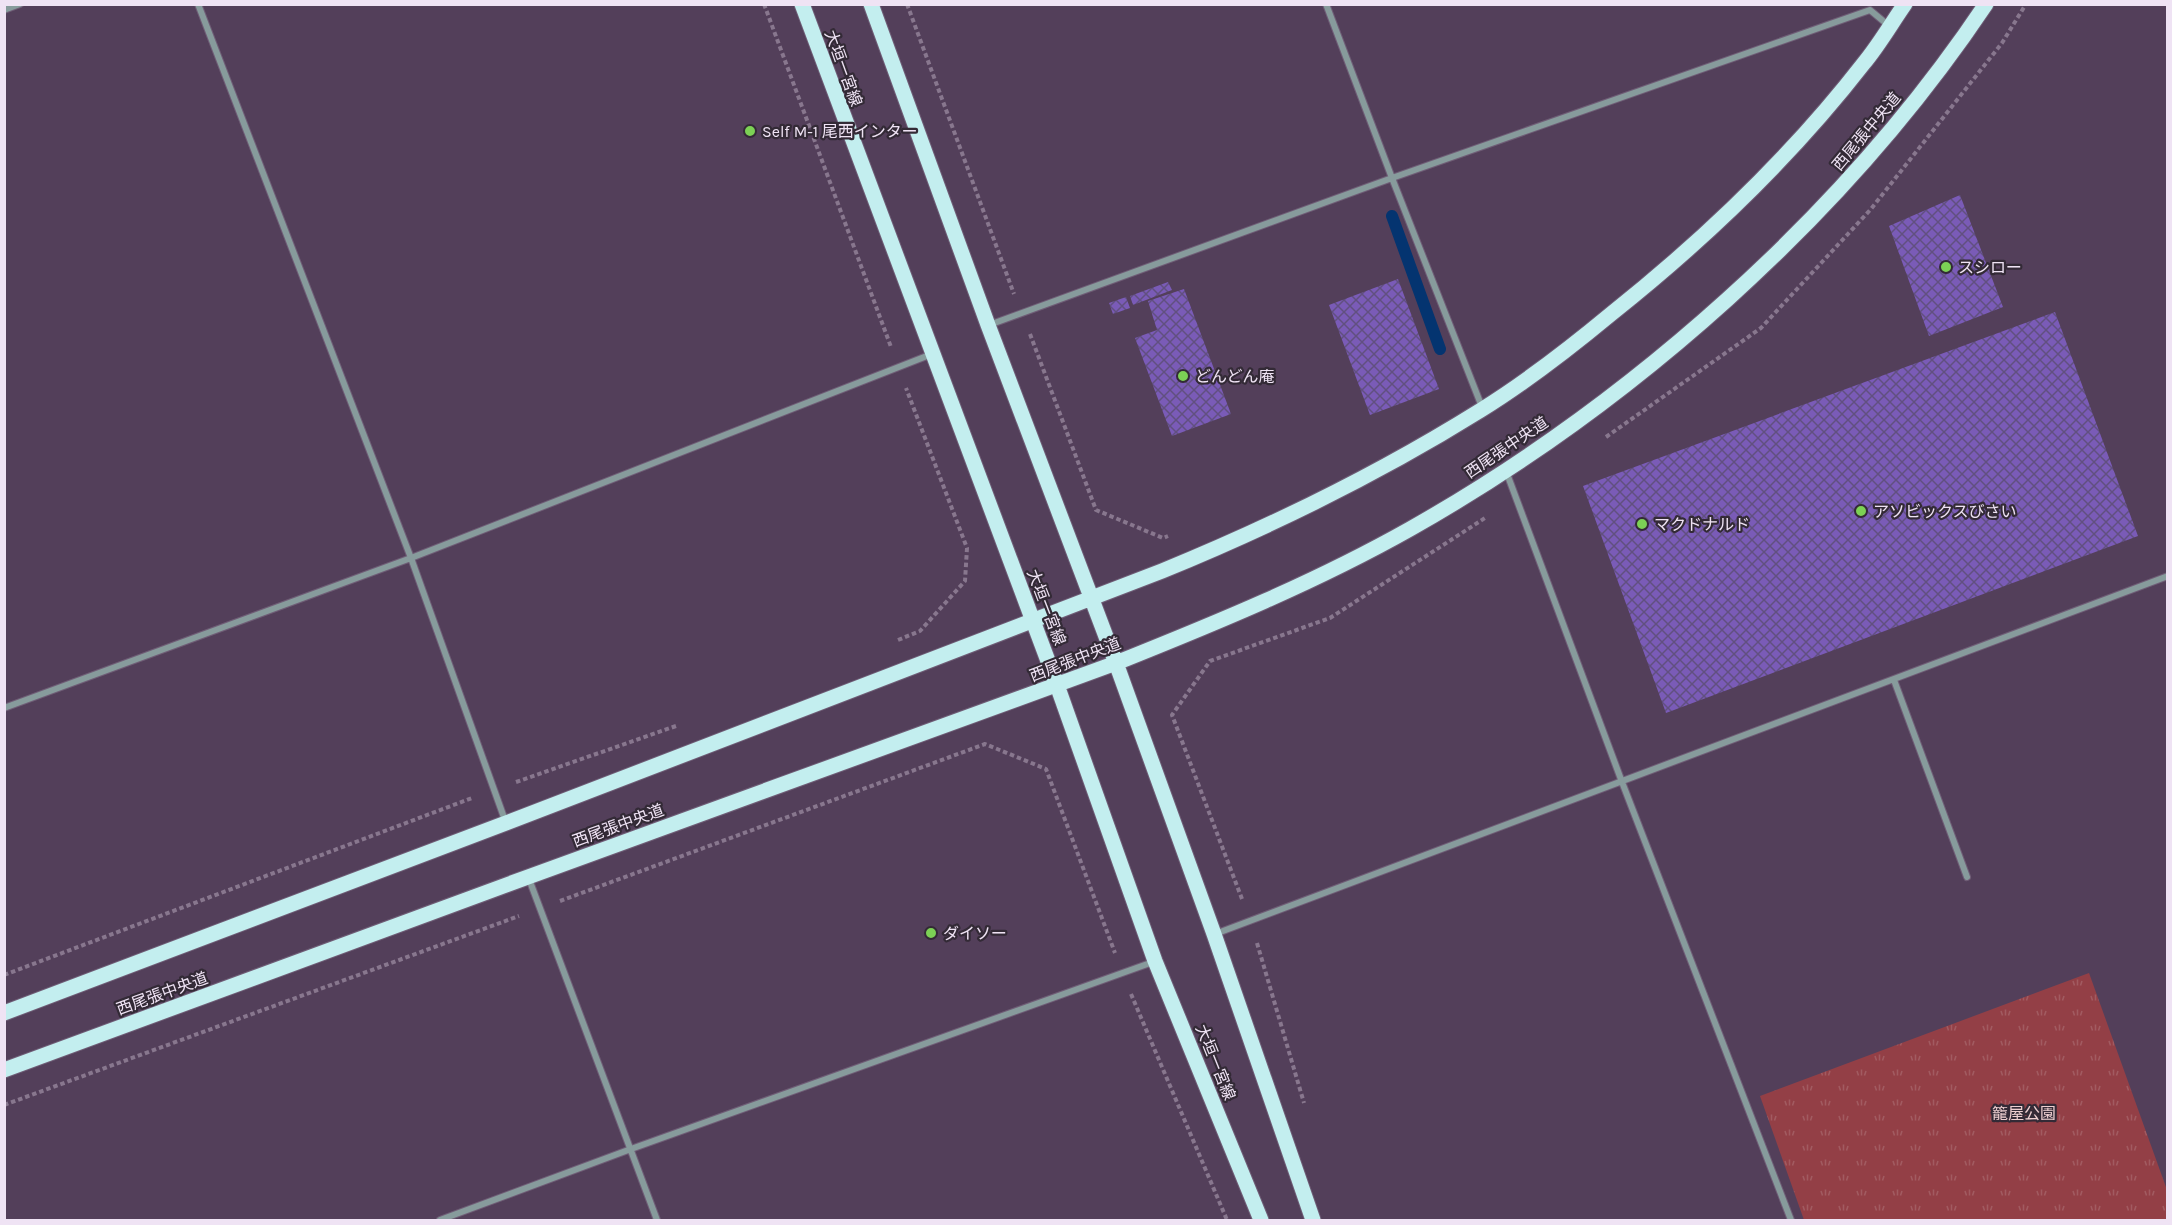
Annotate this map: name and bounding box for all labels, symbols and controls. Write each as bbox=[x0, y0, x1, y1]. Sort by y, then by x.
street label: 大垣一宮線 bbox=[821, 27, 866, 109]
street label: 西尾張中央道 bbox=[1828, 88, 1905, 174]
place label: Self M-1 尾西インター bbox=[762, 122, 918, 141]
marker: Self M-1 尾西インター bbox=[743, 124, 757, 138]
place label: スシロー bbox=[1958, 258, 2022, 277]
marker: スシロー bbox=[1939, 260, 1953, 274]
place label: どんどん庵 bbox=[1195, 367, 1275, 386]
marker: どんどん庵 bbox=[1176, 369, 1190, 383]
street label: 西尾張中央道 bbox=[1461, 413, 1551, 482]
place label: アソビックスびさい bbox=[1873, 502, 2017, 521]
marker: アソビックスびさい bbox=[1854, 504, 1868, 518]
place label: マクドナルド bbox=[1654, 515, 1750, 534]
marker: マクドナルド bbox=[1635, 517, 1649, 531]
street label: 大垣一宮線 bbox=[1023, 566, 1070, 648]
street label: 西尾張中央道 bbox=[1027, 633, 1123, 686]
street label: 西尾張中央道 bbox=[570, 800, 667, 851]
place label: ダイソー bbox=[943, 924, 1007, 943]
marker: ダイソー bbox=[924, 926, 938, 940]
street label: 西尾張中央道 bbox=[114, 968, 211, 1019]
street label: 大垣一宮線 bbox=[1192, 1022, 1239, 1103]
park label: 籠屋公園 bbox=[1992, 1104, 2056, 1123]

